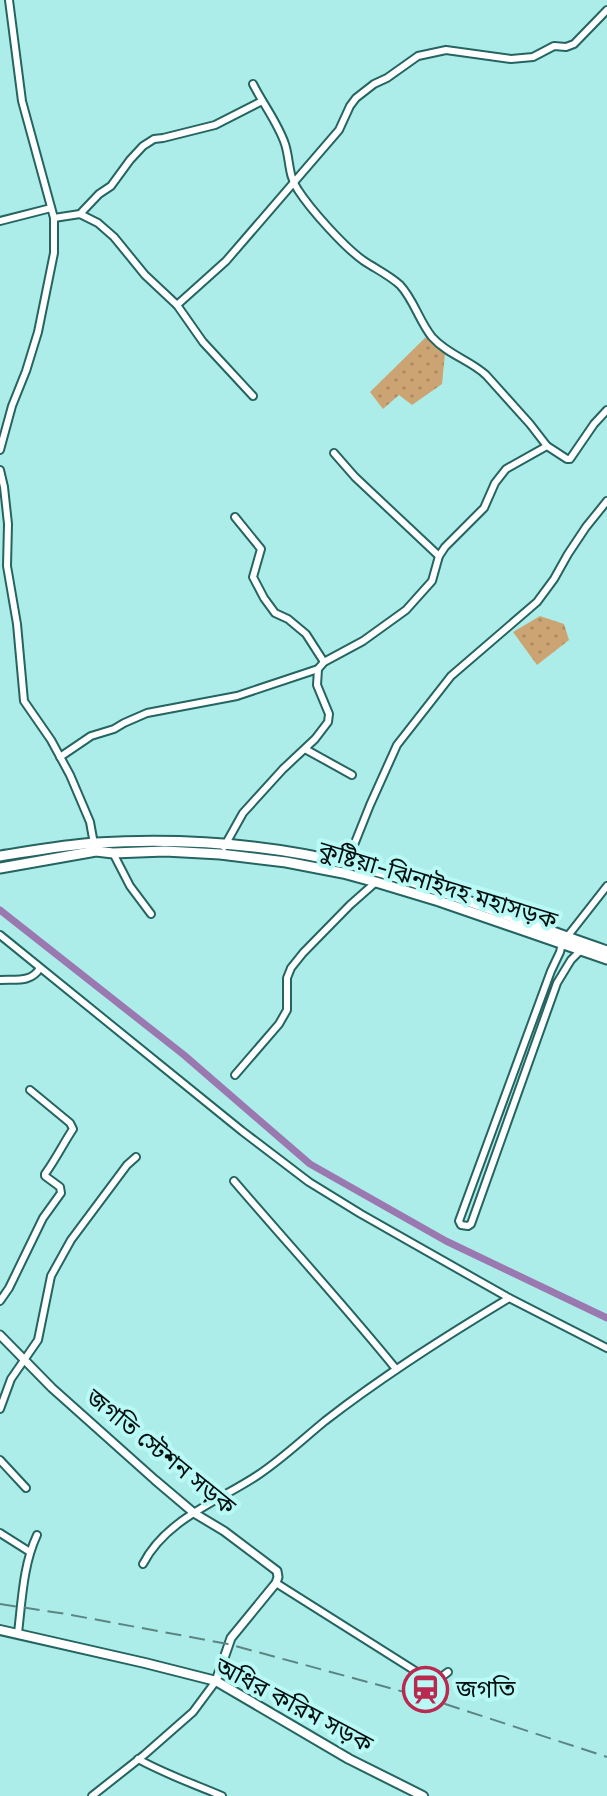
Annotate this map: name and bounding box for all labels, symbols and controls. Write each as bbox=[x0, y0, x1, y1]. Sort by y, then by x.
street label: কুষ্টিয়া-ঝিনাইদহ মহাসড়ক bbox=[314, 835, 561, 935]
street label: জগতি স্টেশন সড়ক bbox=[80, 1383, 242, 1521]
street label: অধির করিম সড়ক bbox=[210, 1651, 378, 1759]
station icon: জগতি bbox=[401, 1665, 449, 1713]
place label: জগতি bbox=[455, 1675, 517, 1703]

